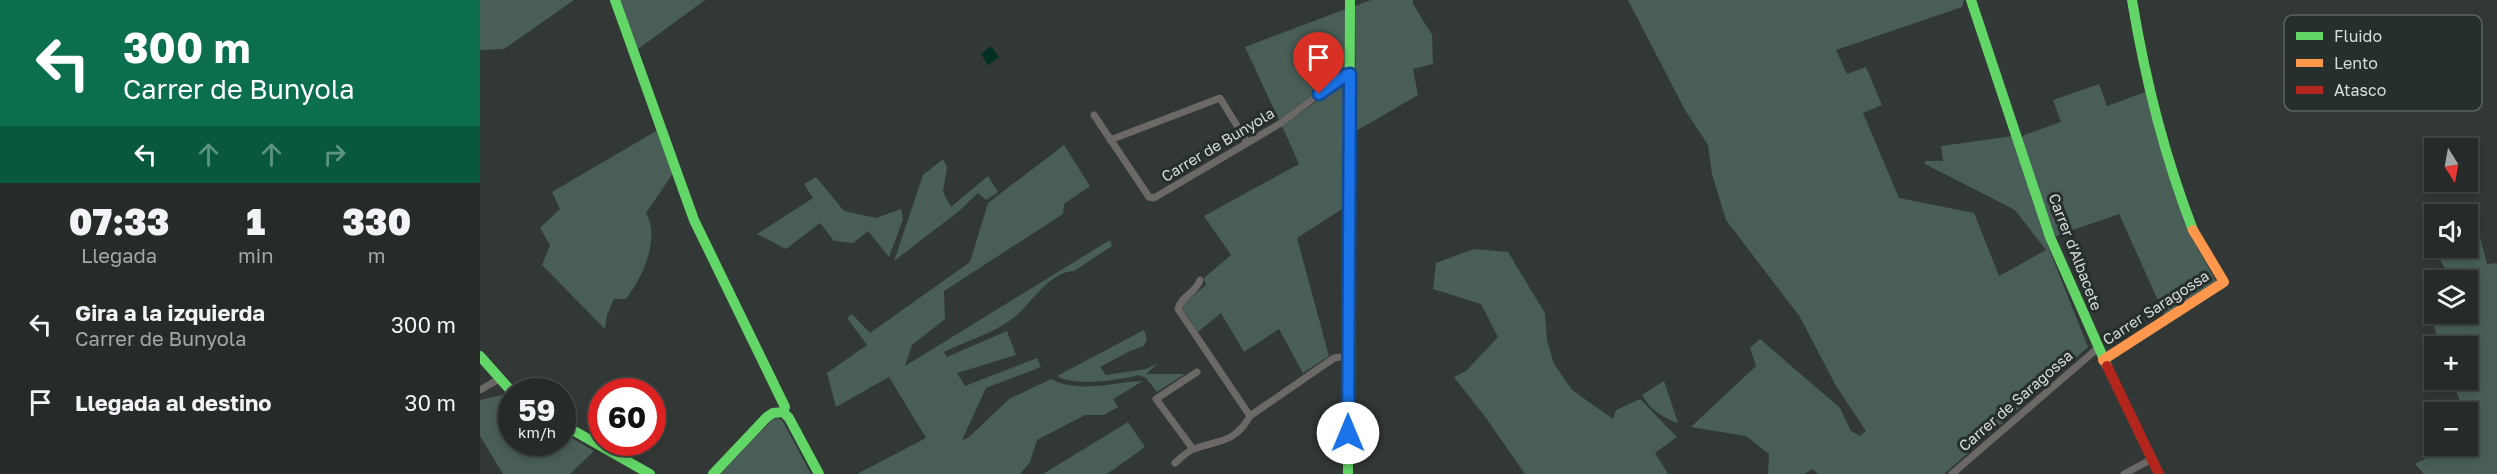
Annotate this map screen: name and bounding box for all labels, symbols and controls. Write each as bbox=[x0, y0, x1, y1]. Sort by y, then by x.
legend bbox=[2284, 15, 2482, 111]
text: 300 m bbox=[123, 22, 250, 72]
icon: left bbox=[24, 24, 102, 102]
text: Fluido bbox=[2334, 26, 2382, 46]
pin bbox=[1293, 32, 1344, 94]
icon: arrive bbox=[1302, 41, 1335, 74]
text: Lento bbox=[2334, 53, 2378, 73]
text: Carrer de Bunyola bbox=[123, 73, 355, 105]
text: Atasco bbox=[2334, 80, 2386, 100]
street label: Carrer de Bunyola bbox=[1158, 103, 1277, 185]
icon: left bbox=[129, 138, 162, 171]
icon: ahead bbox=[192, 138, 225, 171]
icon: ahead bbox=[255, 138, 288, 171]
icon: right bbox=[318, 138, 351, 171]
north arrow bbox=[2424, 138, 2478, 192]
map controls bbox=[2424, 138, 2478, 456]
street label: Carrer d'Albacete bbox=[2045, 191, 2107, 313]
text: 07:33 bbox=[69, 200, 169, 243]
text: 1 bbox=[246, 200, 265, 243]
text: 330 bbox=[342, 200, 411, 243]
button: sound bbox=[2424, 204, 2478, 258]
text: Llegada bbox=[81, 243, 157, 267]
text: min bbox=[238, 243, 273, 267]
text: m bbox=[368, 243, 386, 267]
street label: Carrer Saragossa bbox=[2099, 266, 2212, 348]
button: layers bbox=[2424, 270, 2478, 324]
text: Gira a la izquierda bbox=[75, 299, 265, 326]
icon: left bbox=[24, 308, 57, 341]
text: 300 m bbox=[391, 311, 456, 338]
text: Carrer de Bunyola bbox=[75, 326, 247, 350]
button: + bbox=[2424, 336, 2478, 390]
street label: Carrer de Saragossa bbox=[1955, 346, 2076, 455]
speed limit sign: 60 bbox=[588, 378, 666, 456]
icon: arrive bbox=[24, 386, 57, 419]
text: Llegada al destino bbox=[75, 389, 272, 416]
text: 30 m bbox=[405, 389, 456, 416]
text: 59 bbox=[518, 392, 556, 428]
position arrow bbox=[1316, 401, 1380, 465]
button: − bbox=[2424, 402, 2478, 456]
text: km/h bbox=[518, 423, 556, 441]

